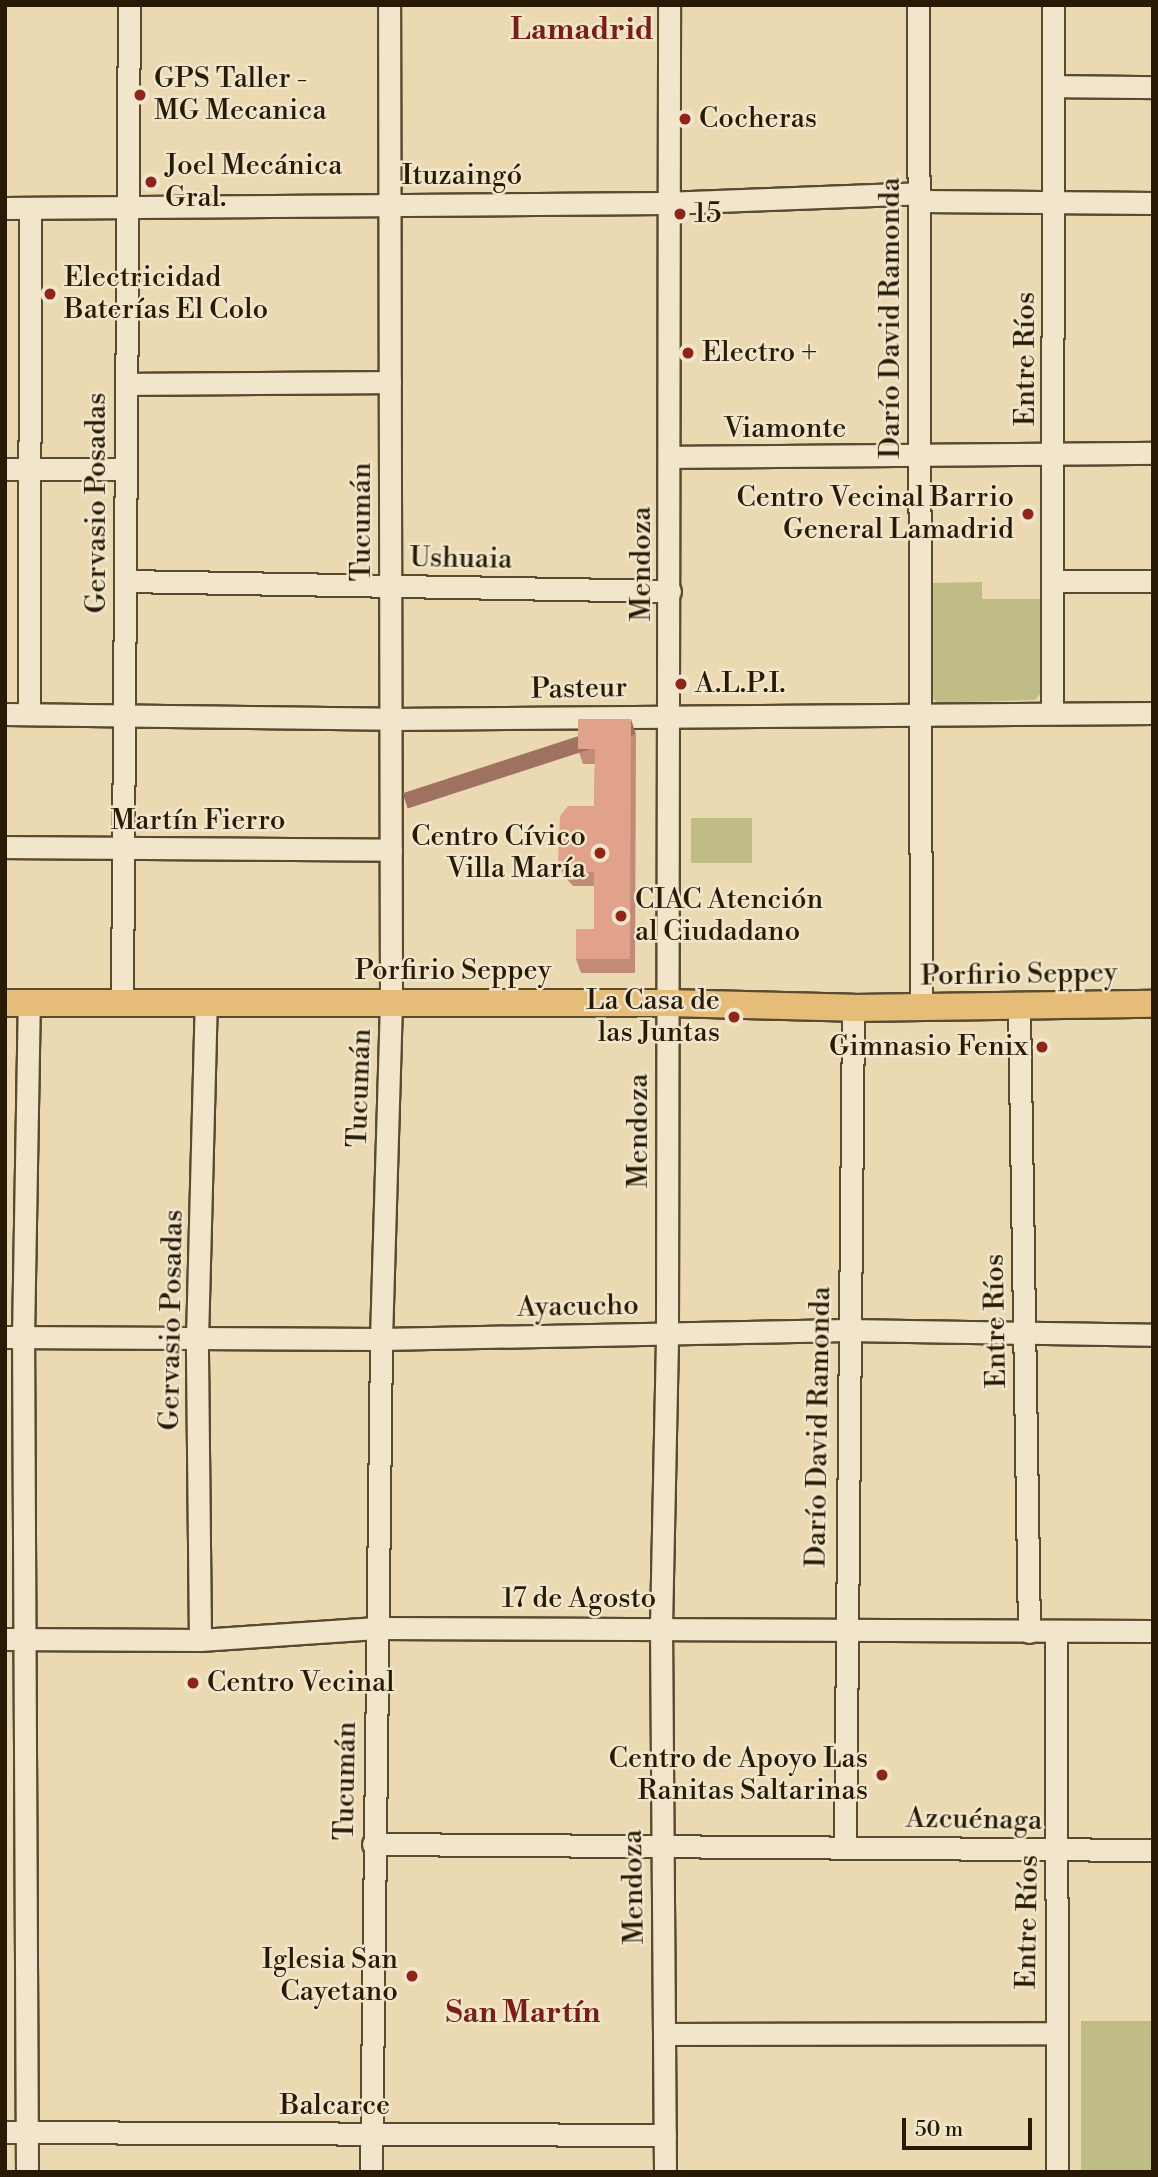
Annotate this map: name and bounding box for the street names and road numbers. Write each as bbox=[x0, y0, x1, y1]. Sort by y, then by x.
street label: Ituzaingó bbox=[402, 159, 522, 193]
street label: Darío David Ramonda bbox=[874, 177, 908, 459]
street label: Entre Ríos bbox=[1009, 292, 1043, 426]
street label: Gervasio Posadas bbox=[80, 393, 114, 613]
street label: Viamonte bbox=[724, 412, 846, 446]
street label: Tucumán bbox=[345, 463, 379, 581]
street label: Mendoza bbox=[625, 507, 659, 621]
street label: Ushuaia bbox=[409, 541, 513, 577]
street label: Pasteur bbox=[531, 671, 627, 707]
street label: Martín Fierro bbox=[110, 804, 286, 838]
street label: Porfirio Seppey bbox=[355, 954, 551, 988]
street label: Porfirio Seppey bbox=[920, 956, 1118, 994]
street label: Tucumán bbox=[341, 1028, 379, 1148]
street label: Mendoza bbox=[622, 1074, 656, 1188]
street label: Gervasio Posadas bbox=[153, 1209, 191, 1431]
street label: Entre Ríos bbox=[978, 1254, 1014, 1388]
street label: Darío David Ramonda bbox=[800, 1286, 838, 1568]
street label: Ayacucho bbox=[517, 1289, 639, 1325]
street label: 17 de Agosto bbox=[502, 1582, 656, 1616]
street label: Tucumán bbox=[328, 1721, 364, 1841]
street label: Azcuénaga bbox=[906, 1802, 1042, 1838]
street label: Mendoza bbox=[616, 1829, 652, 1945]
street label: Entre Ríos bbox=[1010, 1855, 1046, 1989]
street label: Balcarce bbox=[280, 2089, 390, 2123]

